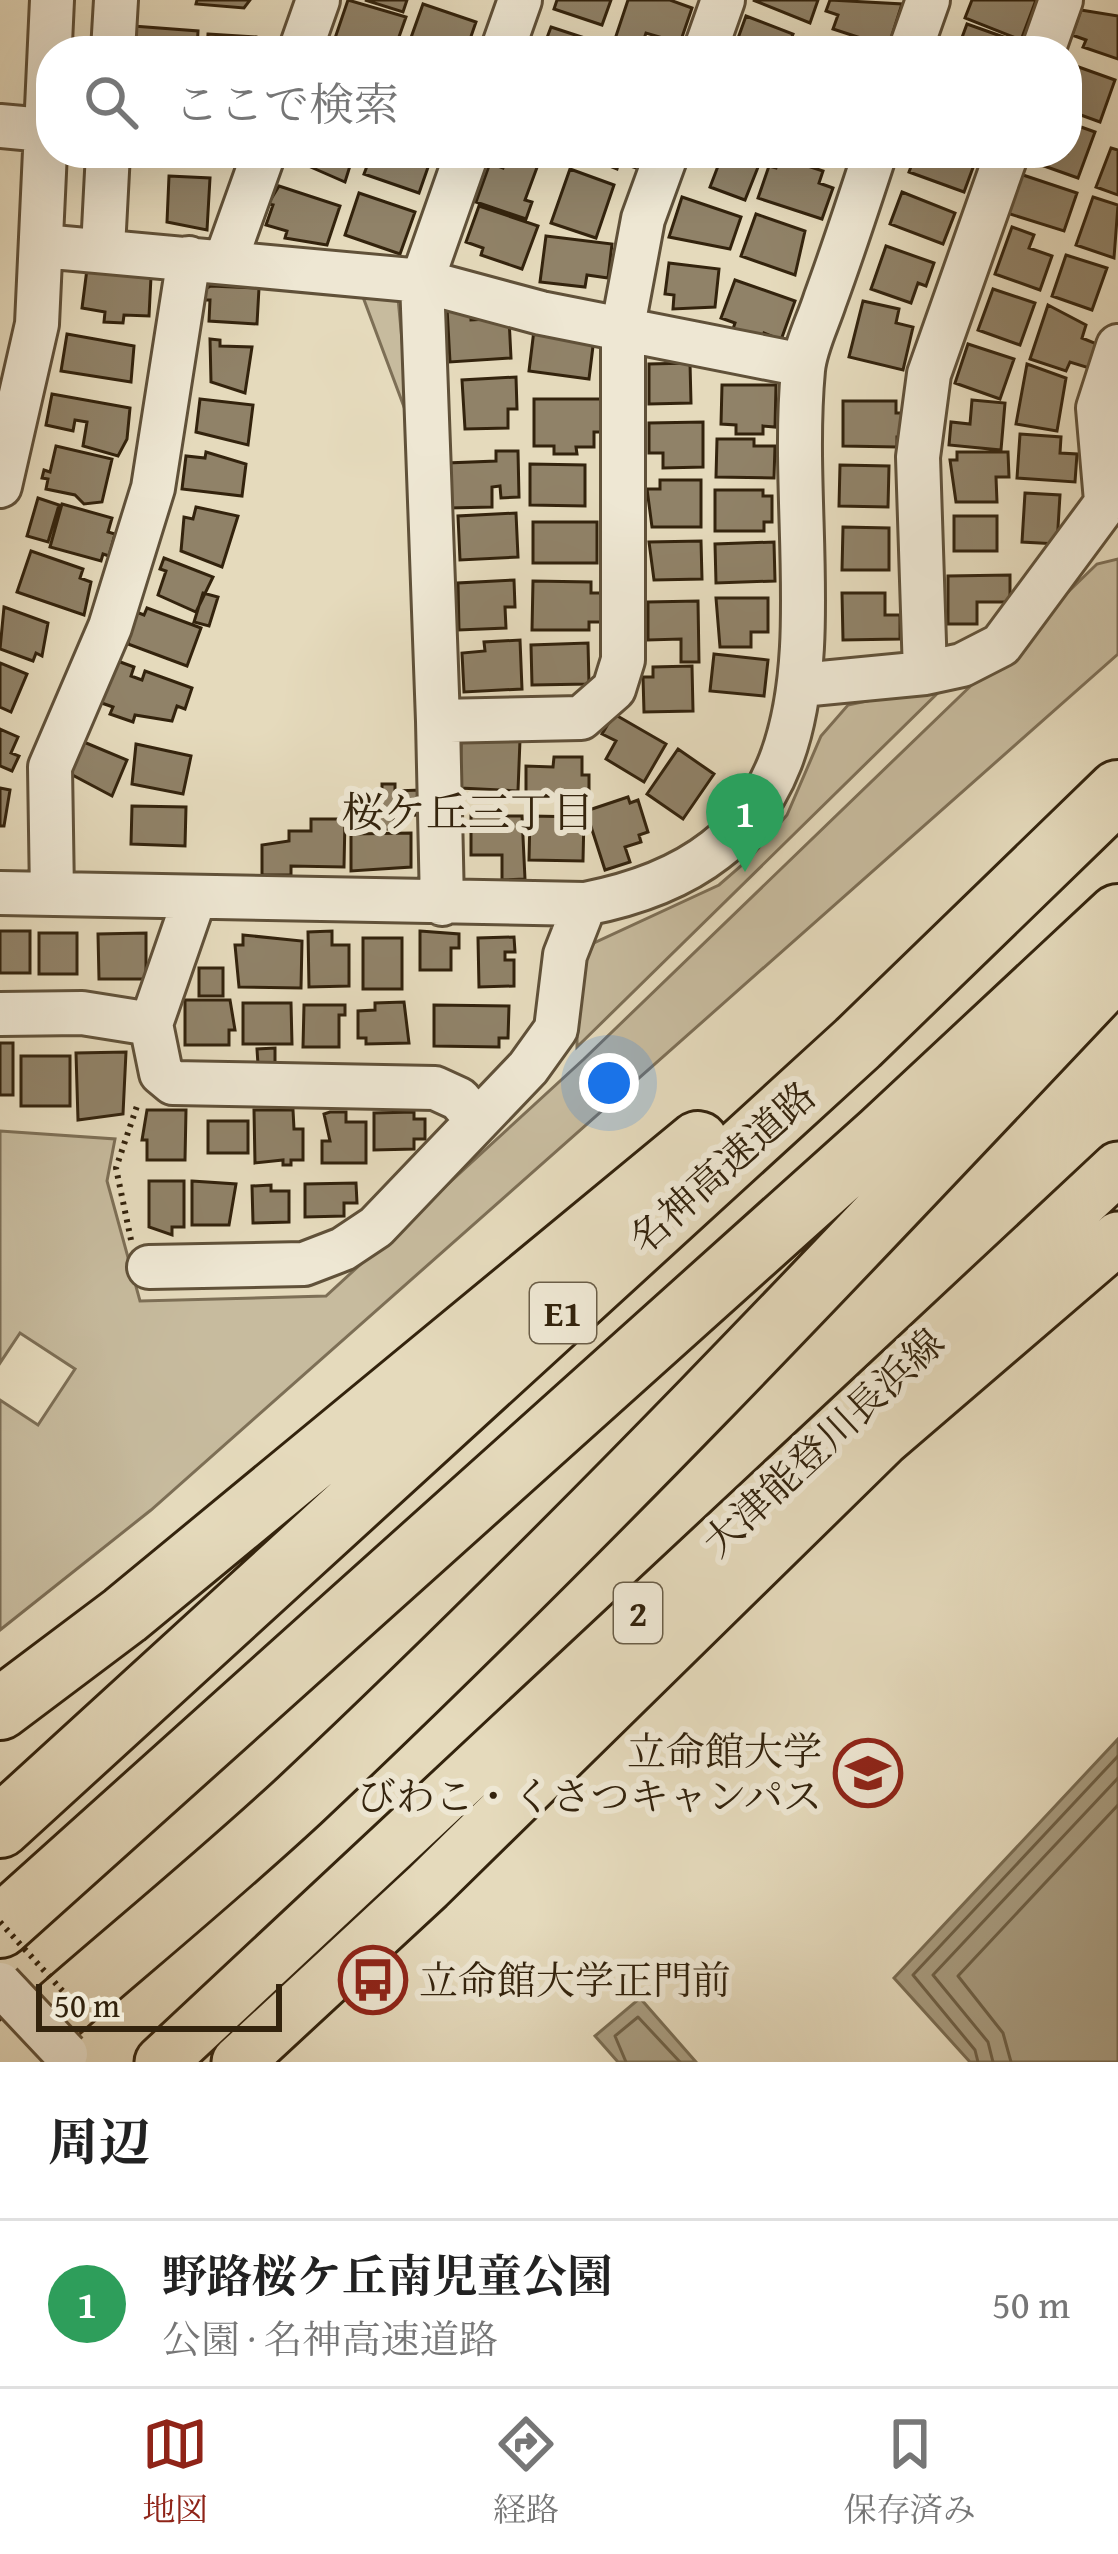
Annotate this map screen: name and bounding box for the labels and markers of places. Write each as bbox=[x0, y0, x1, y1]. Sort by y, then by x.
pin: 1 bbox=[706, 773, 784, 872]
place label: 立命館大学 びわこ・くさつキャンパス bbox=[357, 1722, 822, 1824]
school or university icon: 立命館大学 びわこ・くさつキャンパス bbox=[833, 1738, 903, 1808]
bus stop icon: 立命館大学正門前 bbox=[338, 1945, 408, 2015]
place label: 立命館大学正門前 bbox=[419, 1951, 731, 2008]

